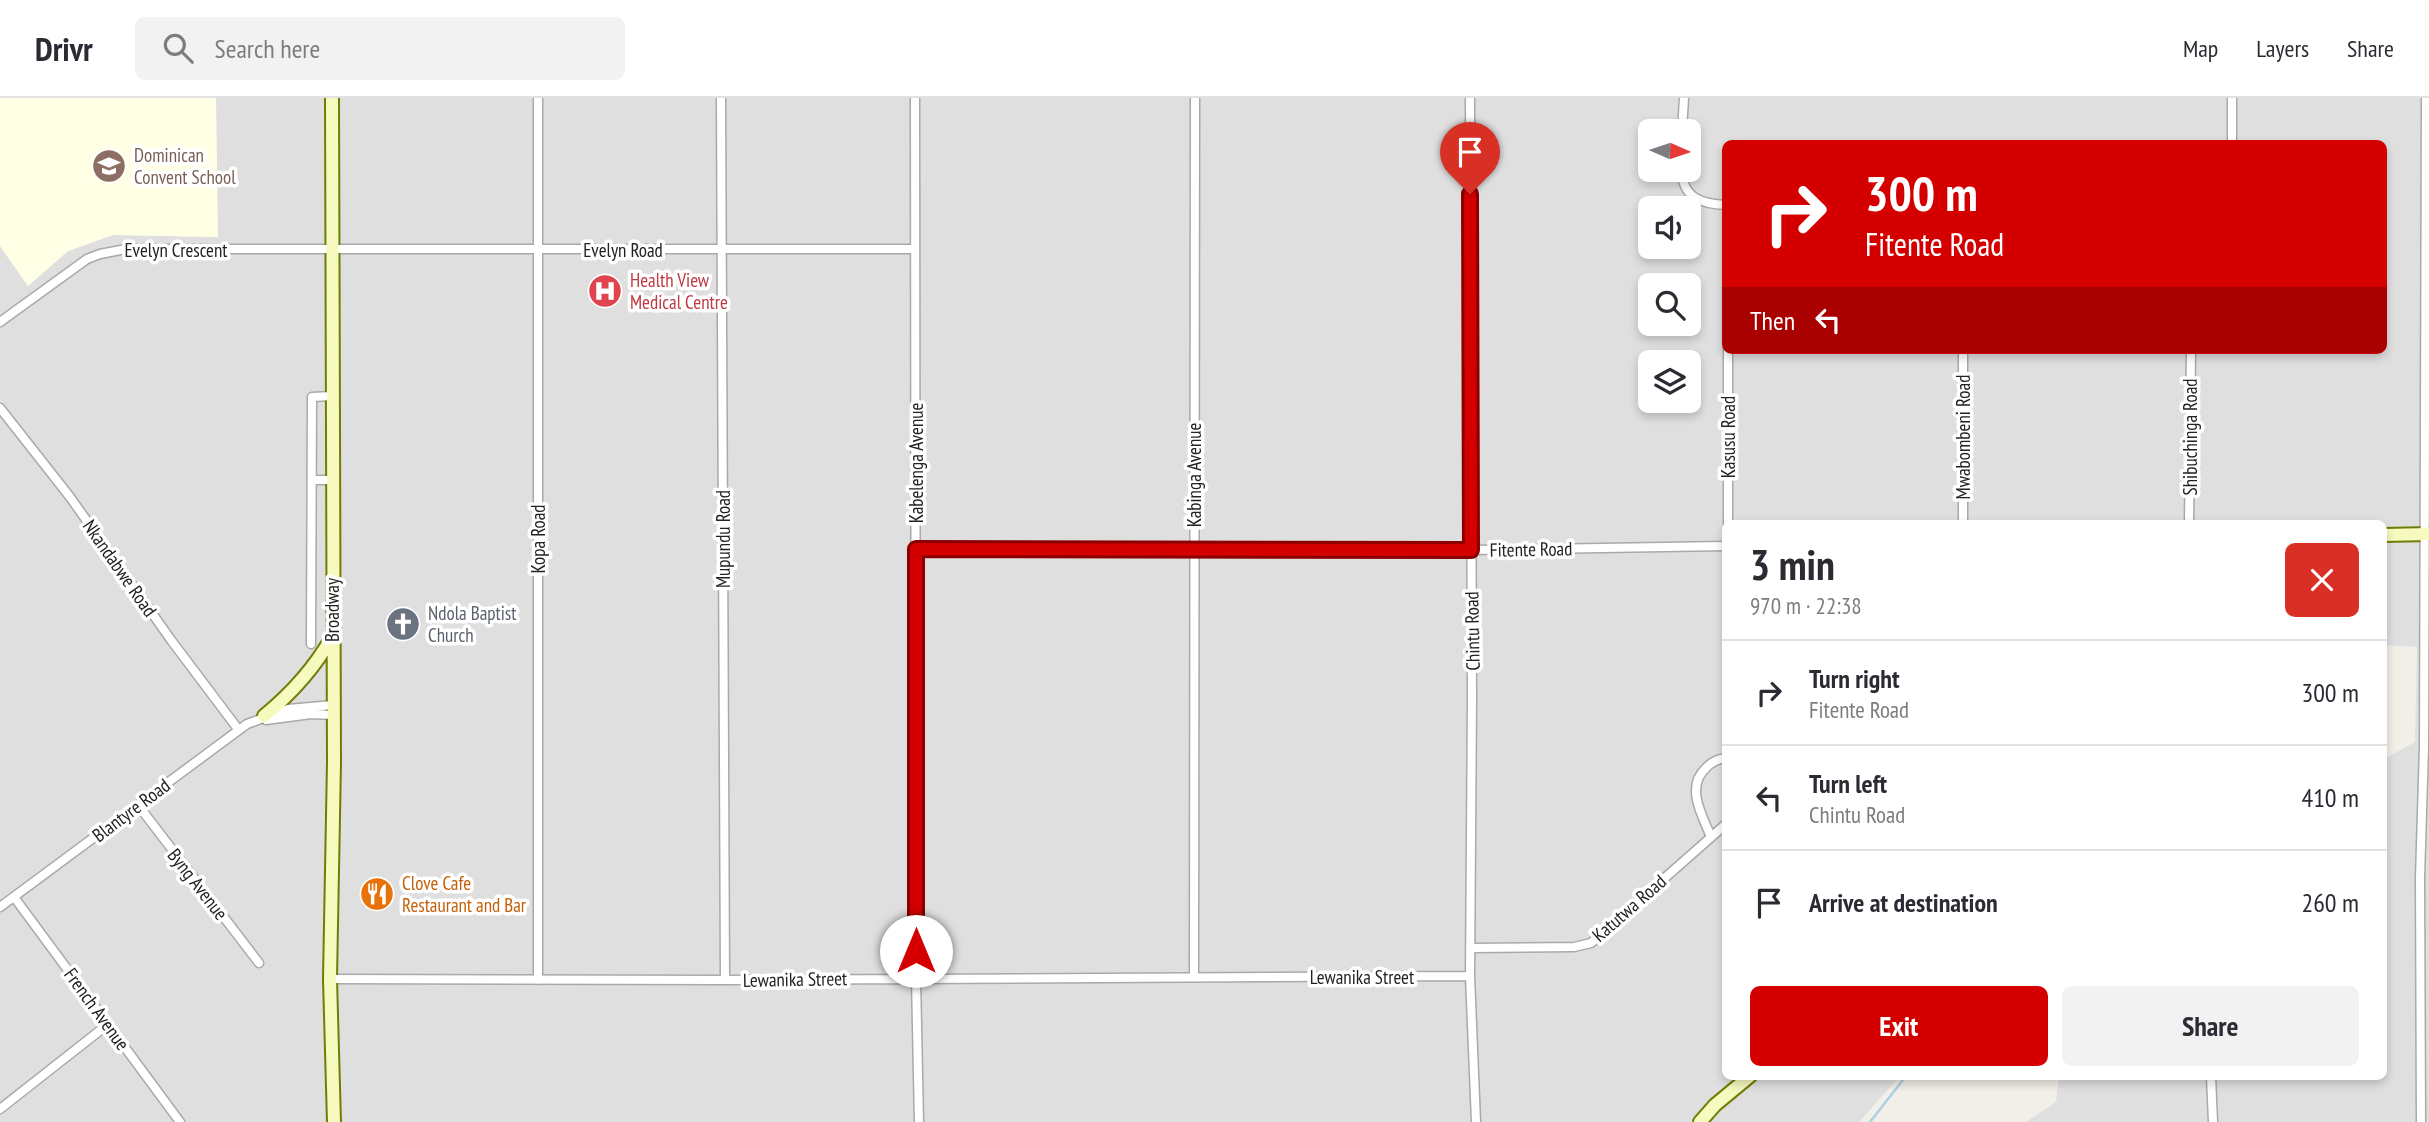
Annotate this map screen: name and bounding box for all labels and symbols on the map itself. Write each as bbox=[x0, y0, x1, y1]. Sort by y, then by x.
north arrow bbox=[1638, 119, 1701, 182]
pin bbox=[1440, 122, 1500, 194]
place label: Dominican Convent School bbox=[134, 143, 236, 189]
school or university icon: Dominican Convent School bbox=[90, 147, 128, 185]
street label: Evelyn Crescent bbox=[124, 238, 228, 262]
street label: Evelyn Road bbox=[583, 238, 663, 262]
place label: Health View Medical Centre bbox=[630, 268, 728, 314]
hospital icon: Health View Medical Centre bbox=[586, 272, 624, 310]
street label: Mwabombeni Road bbox=[1951, 375, 1975, 499]
street label: Shibuchinga Road bbox=[2178, 379, 2202, 495]
street label: Kasusu Road bbox=[1716, 396, 1740, 478]
street label: Kabelenga Avenue bbox=[904, 403, 928, 523]
street label: Kabinga Avenue bbox=[1182, 423, 1206, 527]
street label: Mupundu Road bbox=[711, 490, 735, 588]
street label: Kopa Road bbox=[526, 504, 550, 574]
street label: Nkandabwe Road bbox=[78, 515, 162, 621]
street label: Fitente Road bbox=[1489, 536, 1573, 562]
street label: Broadway bbox=[320, 577, 344, 642]
street label: Chintu Road bbox=[1459, 591, 1485, 671]
place label: Ndola Baptist Church bbox=[428, 601, 517, 647]
church icon: Ndola Baptist Church bbox=[384, 605, 422, 643]
street label: Blantyre Road bbox=[87, 773, 175, 847]
street label: Byng Avenue bbox=[163, 843, 233, 925]
street label: Katutwa Road bbox=[1587, 869, 1671, 947]
place label: Clove Cafe Restaurant and Bar bbox=[402, 871, 527, 917]
restaurant icon: Clove Cafe Restaurant and Bar bbox=[358, 875, 396, 913]
position arrow bbox=[879, 914, 953, 988]
street label: French Avenue bbox=[59, 963, 135, 1055]
street label: Lewanika Street bbox=[1310, 965, 1415, 989]
street label: Lewanika Street bbox=[743, 966, 848, 992]

